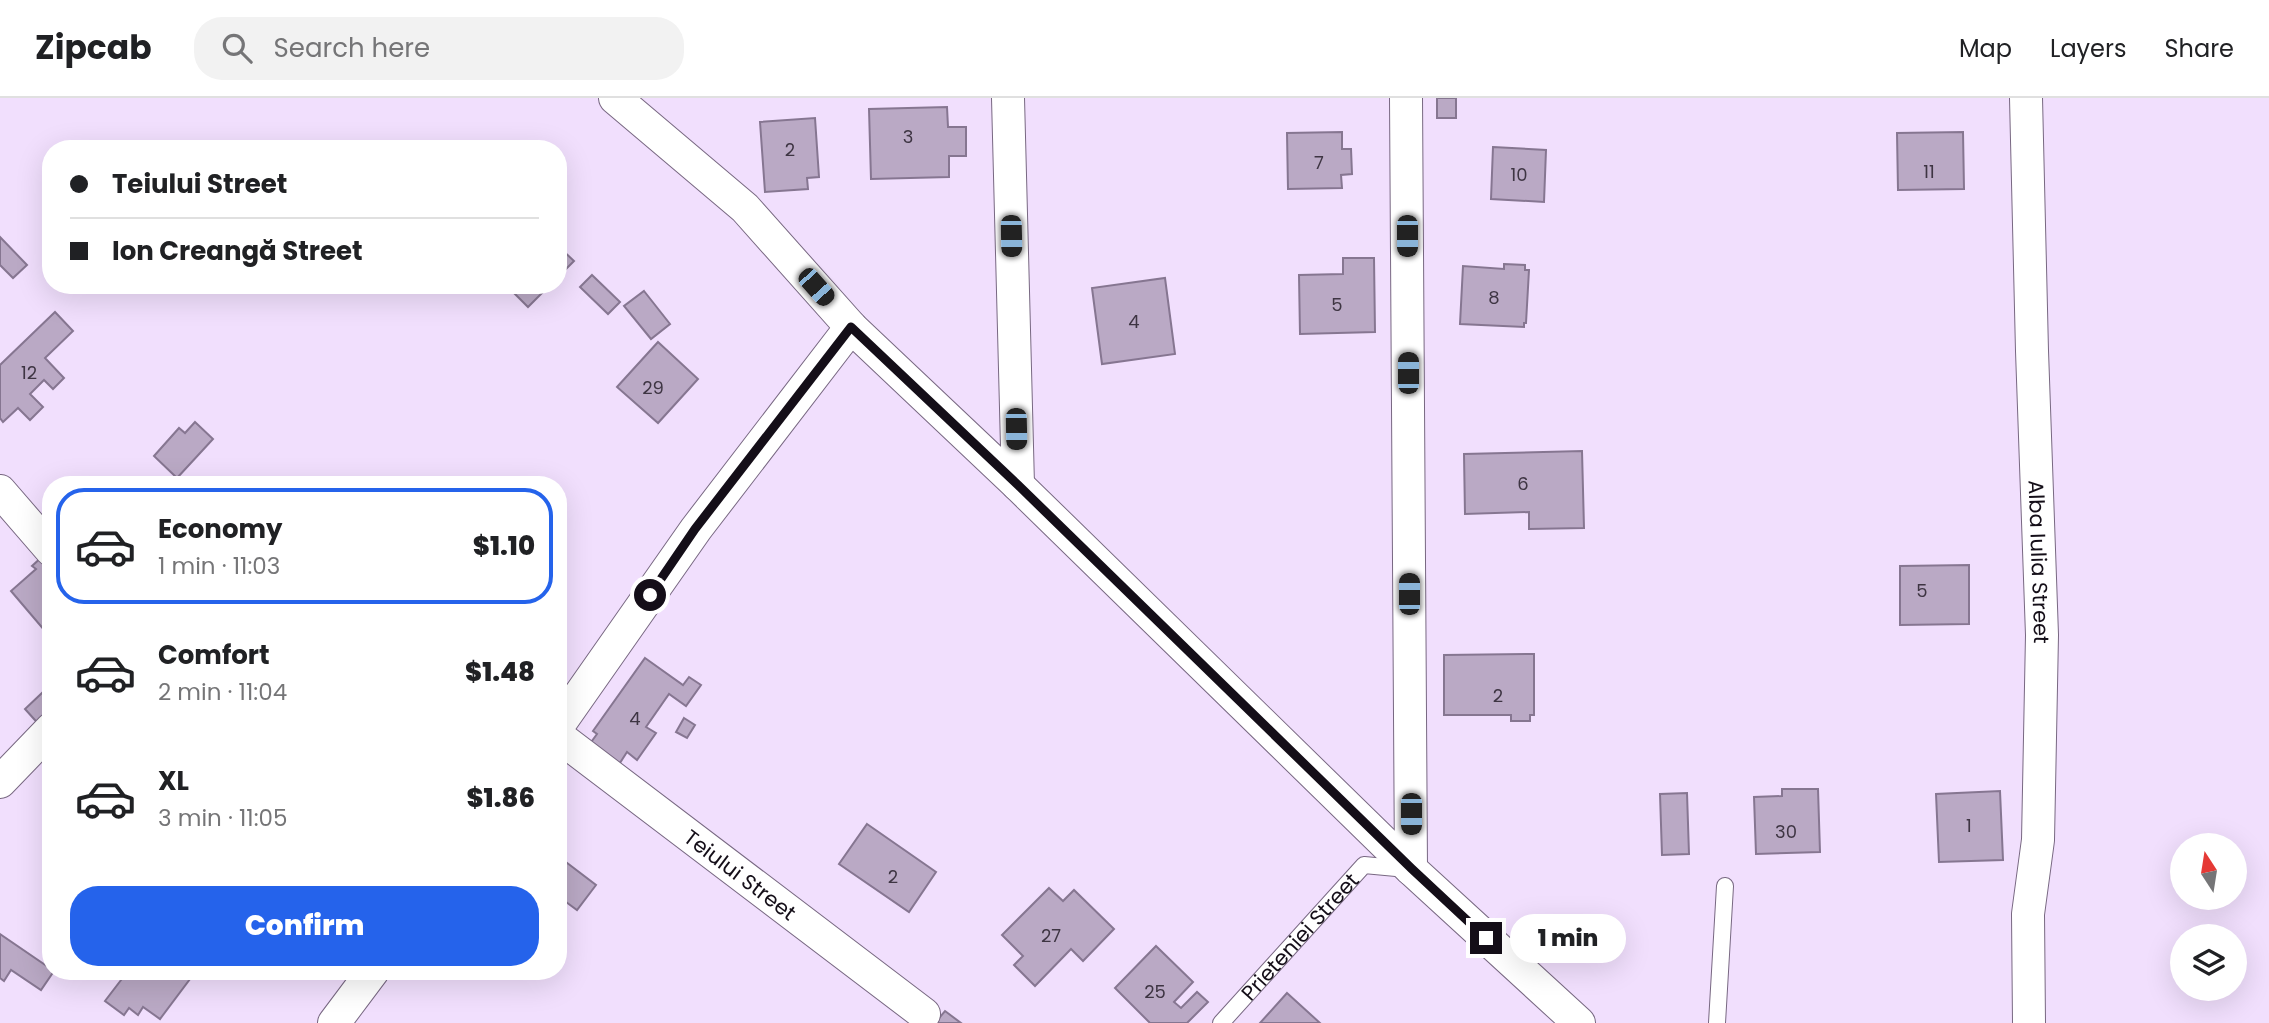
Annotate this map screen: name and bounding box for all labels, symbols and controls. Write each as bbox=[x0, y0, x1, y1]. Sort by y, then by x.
search box bbox=[194, 17, 684, 80]
text: Zipcab bbox=[35, 24, 152, 71]
icon: search bbox=[218, 29, 256, 67]
text: Search here bbox=[274, 30, 430, 66]
text: Map bbox=[1959, 32, 2012, 65]
text: Layers bbox=[2050, 32, 2126, 65]
text: Share bbox=[2164, 32, 2234, 65]
house number: 3 bbox=[903, 124, 913, 149]
house number: 2 bbox=[785, 137, 795, 162]
house number: 7 bbox=[1314, 150, 1324, 175]
house number: 11 bbox=[1923, 159, 1935, 184]
house number: 10 bbox=[1510, 162, 1528, 187]
text: Teiului Street bbox=[112, 166, 287, 202]
car bbox=[1001, 215, 1022, 257]
car bbox=[1397, 215, 1418, 257]
text: Ion Creangă Street bbox=[112, 233, 362, 269]
car bbox=[795, 264, 838, 310]
house number: 8 bbox=[1488, 285, 1500, 310]
house number: 5 bbox=[1331, 292, 1343, 317]
house number: 4 bbox=[1128, 309, 1140, 334]
car bbox=[1398, 352, 1419, 394]
house number: 12 bbox=[21, 360, 37, 385]
house number: 29 bbox=[642, 375, 664, 400]
car bbox=[1006, 408, 1027, 450]
house number: 6 bbox=[1517, 471, 1529, 496]
street label: Alba Iulia Street bbox=[2022, 480, 2057, 644]
text: Economy bbox=[158, 511, 282, 547]
icon: car bbox=[74, 515, 137, 578]
text: $1.10 bbox=[473, 528, 535, 564]
text: 1 min · 11:03 bbox=[158, 550, 280, 582]
car bbox=[1399, 573, 1420, 615]
house number: 5 bbox=[1916, 578, 1928, 603]
route start bbox=[634, 579, 666, 611]
text: Comfort bbox=[158, 637, 270, 673]
icon: car bbox=[74, 641, 137, 704]
text: $1.48 bbox=[465, 654, 535, 690]
text: 2 min · 11:04 bbox=[158, 676, 287, 708]
house number: 2 bbox=[1493, 683, 1503, 708]
house number: 4 bbox=[629, 706, 641, 731]
text: XL bbox=[158, 763, 189, 799]
icon: car bbox=[74, 767, 137, 830]
text: $1.86 bbox=[466, 780, 535, 816]
car bbox=[1401, 793, 1422, 835]
text: 3 min · 11:05 bbox=[158, 802, 287, 834]
house number: 1 bbox=[1966, 813, 1972, 838]
house number: 30 bbox=[1775, 819, 1797, 844]
street label: Teiului Street bbox=[678, 822, 802, 927]
north arrow bbox=[2170, 833, 2247, 910]
map controls bbox=[2170, 833, 2247, 1001]
house number: 2 bbox=[888, 864, 898, 889]
street label: Prieteniei Street bbox=[1234, 866, 1365, 1006]
button: Confirm bbox=[70, 886, 539, 966]
callout: 1 min bbox=[1510, 914, 1626, 962]
route end bbox=[1470, 922, 1502, 954]
text: 1 min bbox=[1538, 922, 1598, 954]
house number: 27 bbox=[1041, 923, 1061, 948]
button: layers bbox=[2170, 924, 2247, 1001]
house number: 25 bbox=[1144, 979, 1166, 1004]

